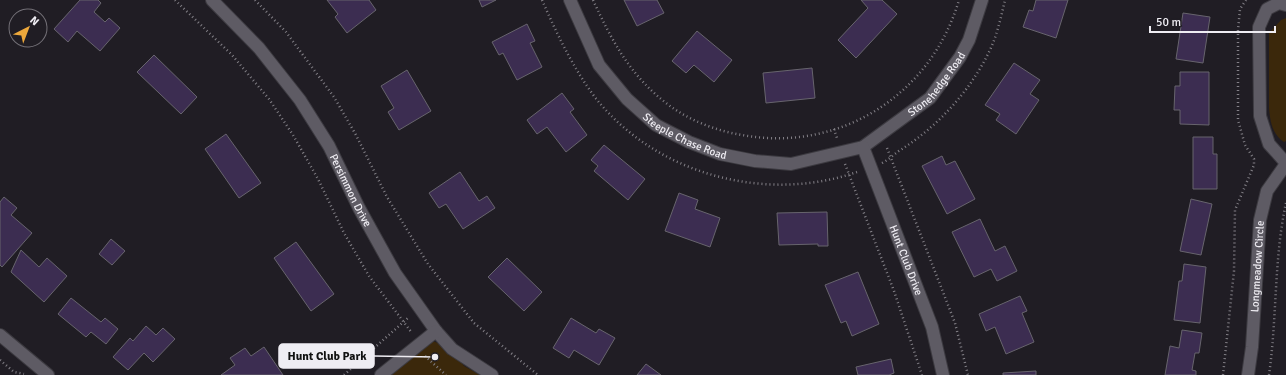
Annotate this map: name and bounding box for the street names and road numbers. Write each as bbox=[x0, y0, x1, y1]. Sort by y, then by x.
street label: Stonehedge Road bbox=[905, 50, 968, 119]
street label: Steeple Chase Road bbox=[640, 110, 728, 162]
street label: Persimmon Drive bbox=[327, 152, 374, 229]
street label: Longmeadow Circle bbox=[1248, 220, 1266, 313]
street label: Hunt Club Drive bbox=[887, 223, 926, 297]

